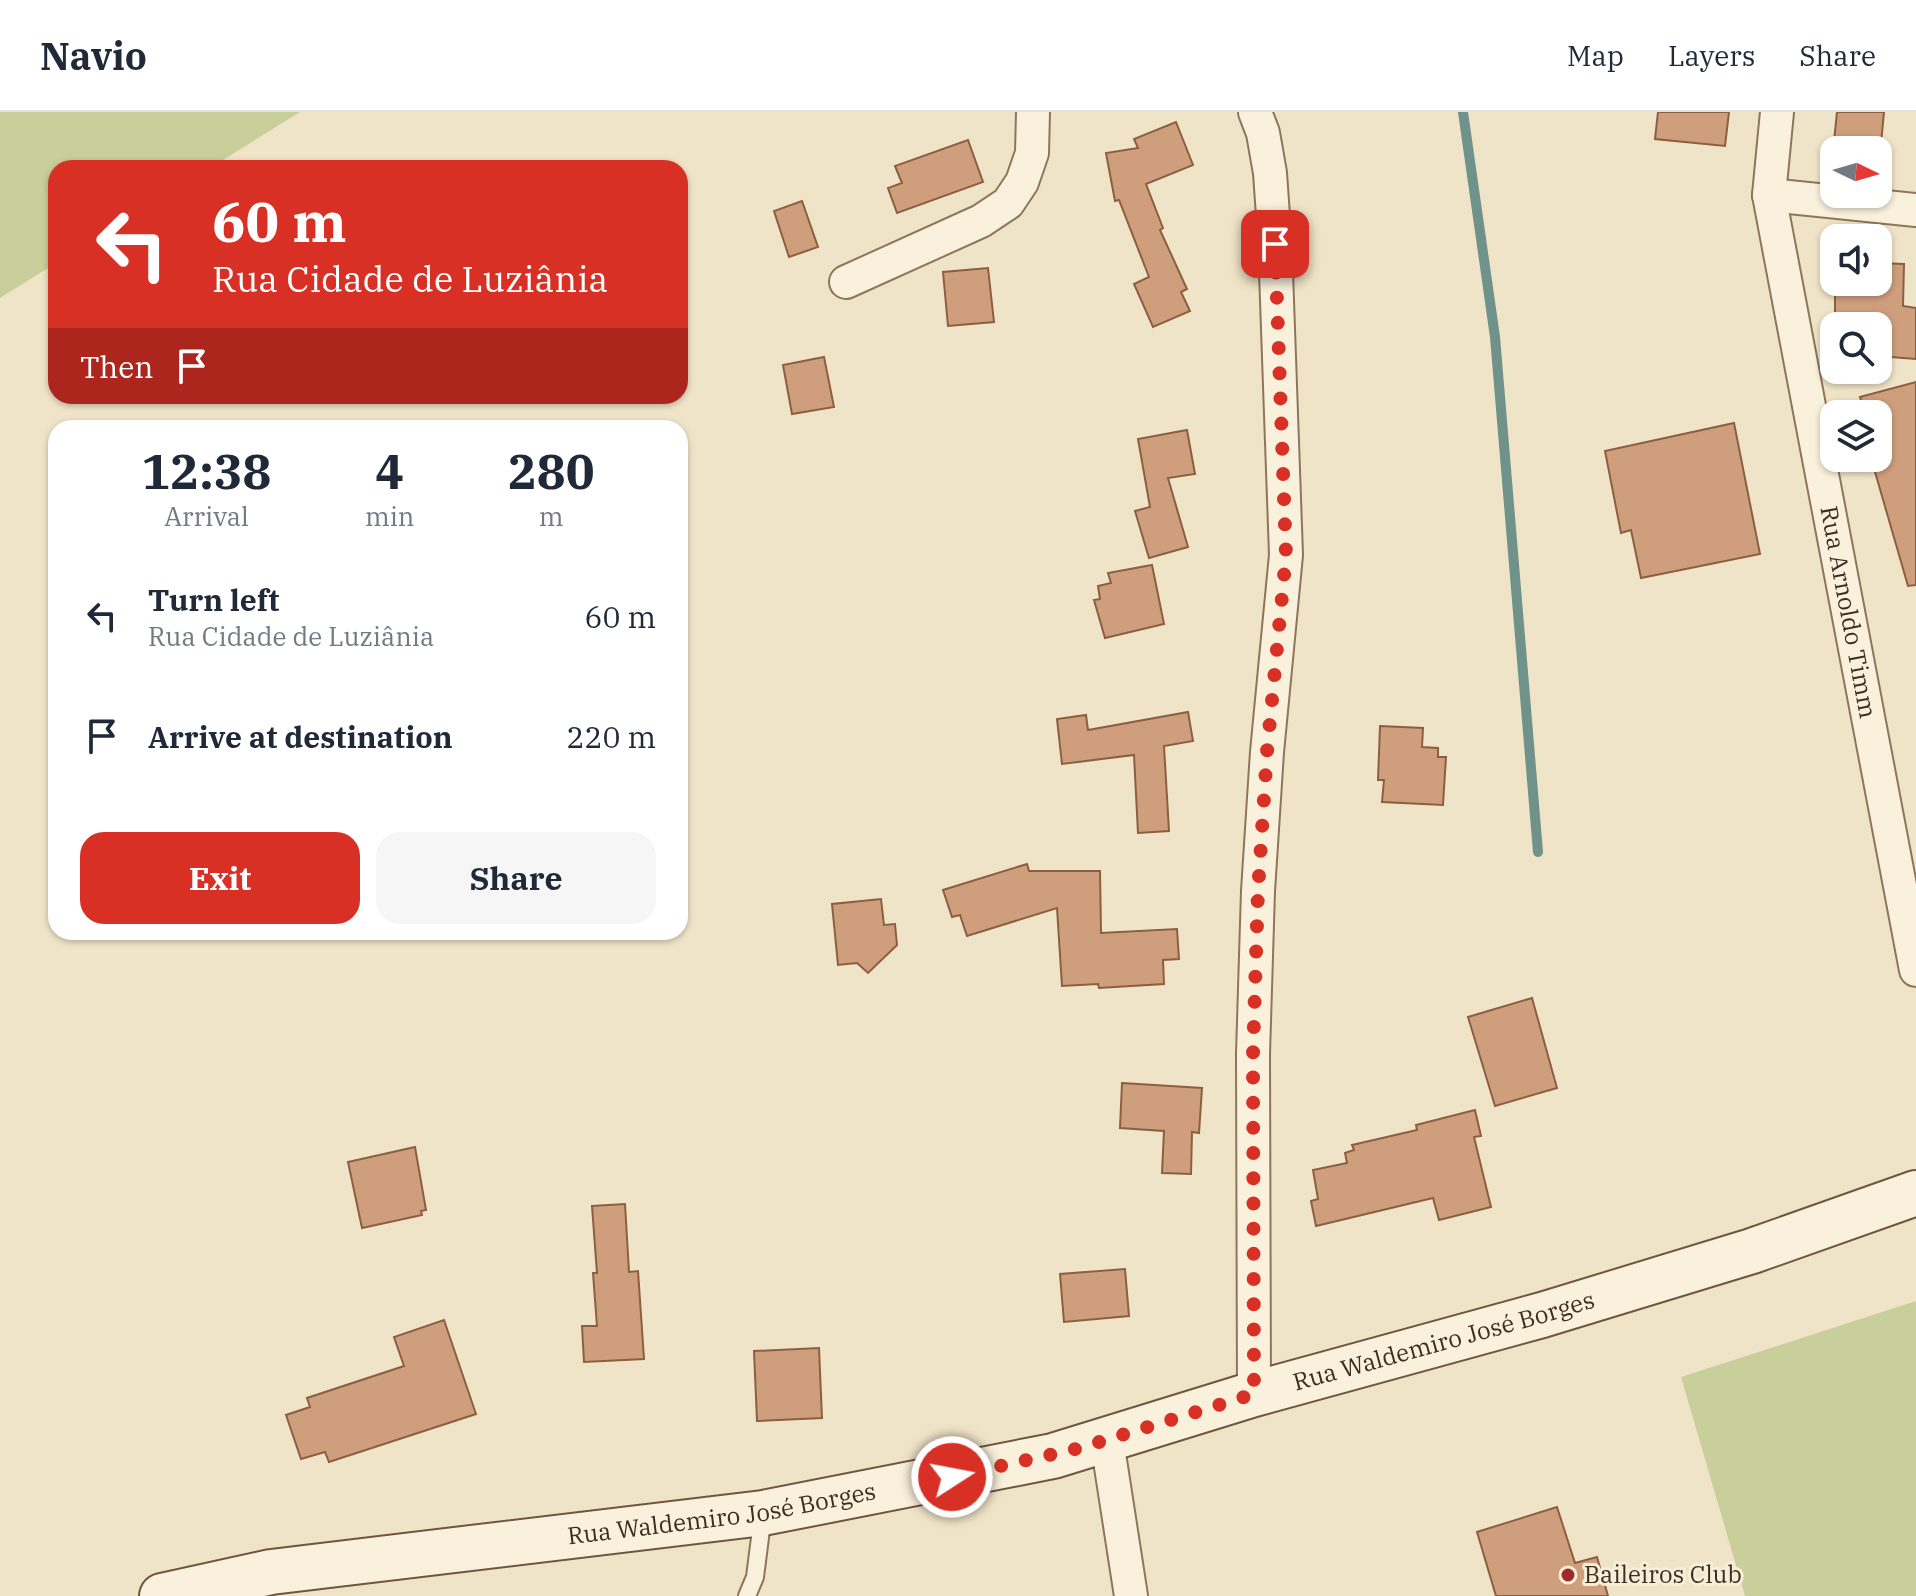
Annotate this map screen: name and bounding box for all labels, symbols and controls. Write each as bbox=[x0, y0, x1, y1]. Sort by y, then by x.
text: Navio bbox=[40, 31, 147, 80]
text: Map bbox=[1567, 37, 1624, 74]
text: Layers bbox=[1668, 37, 1755, 74]
text: Share bbox=[1799, 37, 1876, 74]
north arrow bbox=[1820, 136, 1892, 208]
map controls bbox=[1820, 136, 1892, 472]
text: 60 m bbox=[212, 185, 347, 257]
icon: left bbox=[80, 192, 184, 296]
pin bbox=[1241, 210, 1309, 278]
icon: arrive bbox=[1253, 222, 1297, 266]
button: sound bbox=[1820, 224, 1892, 296]
text: Rua Cidade de Luziânia bbox=[212, 255, 608, 302]
button: search bbox=[1820, 312, 1892, 384]
icon: arrive bbox=[170, 344, 214, 388]
text: Then bbox=[80, 347, 154, 386]
button: layers bbox=[1820, 400, 1892, 472]
text: 12:38 bbox=[142, 440, 271, 502]
text: 4 bbox=[375, 440, 404, 502]
text: 280 bbox=[508, 440, 594, 502]
text: Arrival bbox=[164, 499, 249, 533]
text: min bbox=[365, 499, 414, 533]
text: m bbox=[539, 499, 564, 533]
street label: Rua Arnoldo Timm bbox=[1813, 503, 1885, 721]
text: Turn left bbox=[148, 580, 280, 619]
icon: left bbox=[80, 594, 124, 638]
text: 60 m bbox=[584, 597, 656, 636]
text: Rua Cidade de Luziânia bbox=[148, 619, 434, 653]
icon: arrive bbox=[80, 714, 124, 758]
text: Arrive at destination bbox=[148, 717, 453, 756]
text: 220 m bbox=[566, 717, 656, 756]
button: Exit bbox=[80, 832, 360, 924]
button: Share bbox=[376, 832, 656, 924]
street label: Rua Waldemiro José Borges bbox=[1289, 1283, 1598, 1398]
position arrow bbox=[910, 1435, 994, 1519]
street label: Rua Waldemiro José Borges bbox=[565, 1474, 878, 1551]
place label: Baileiros Club bbox=[1584, 1558, 1742, 1590]
marker: Baileiros Club bbox=[1559, 1566, 1577, 1584]

